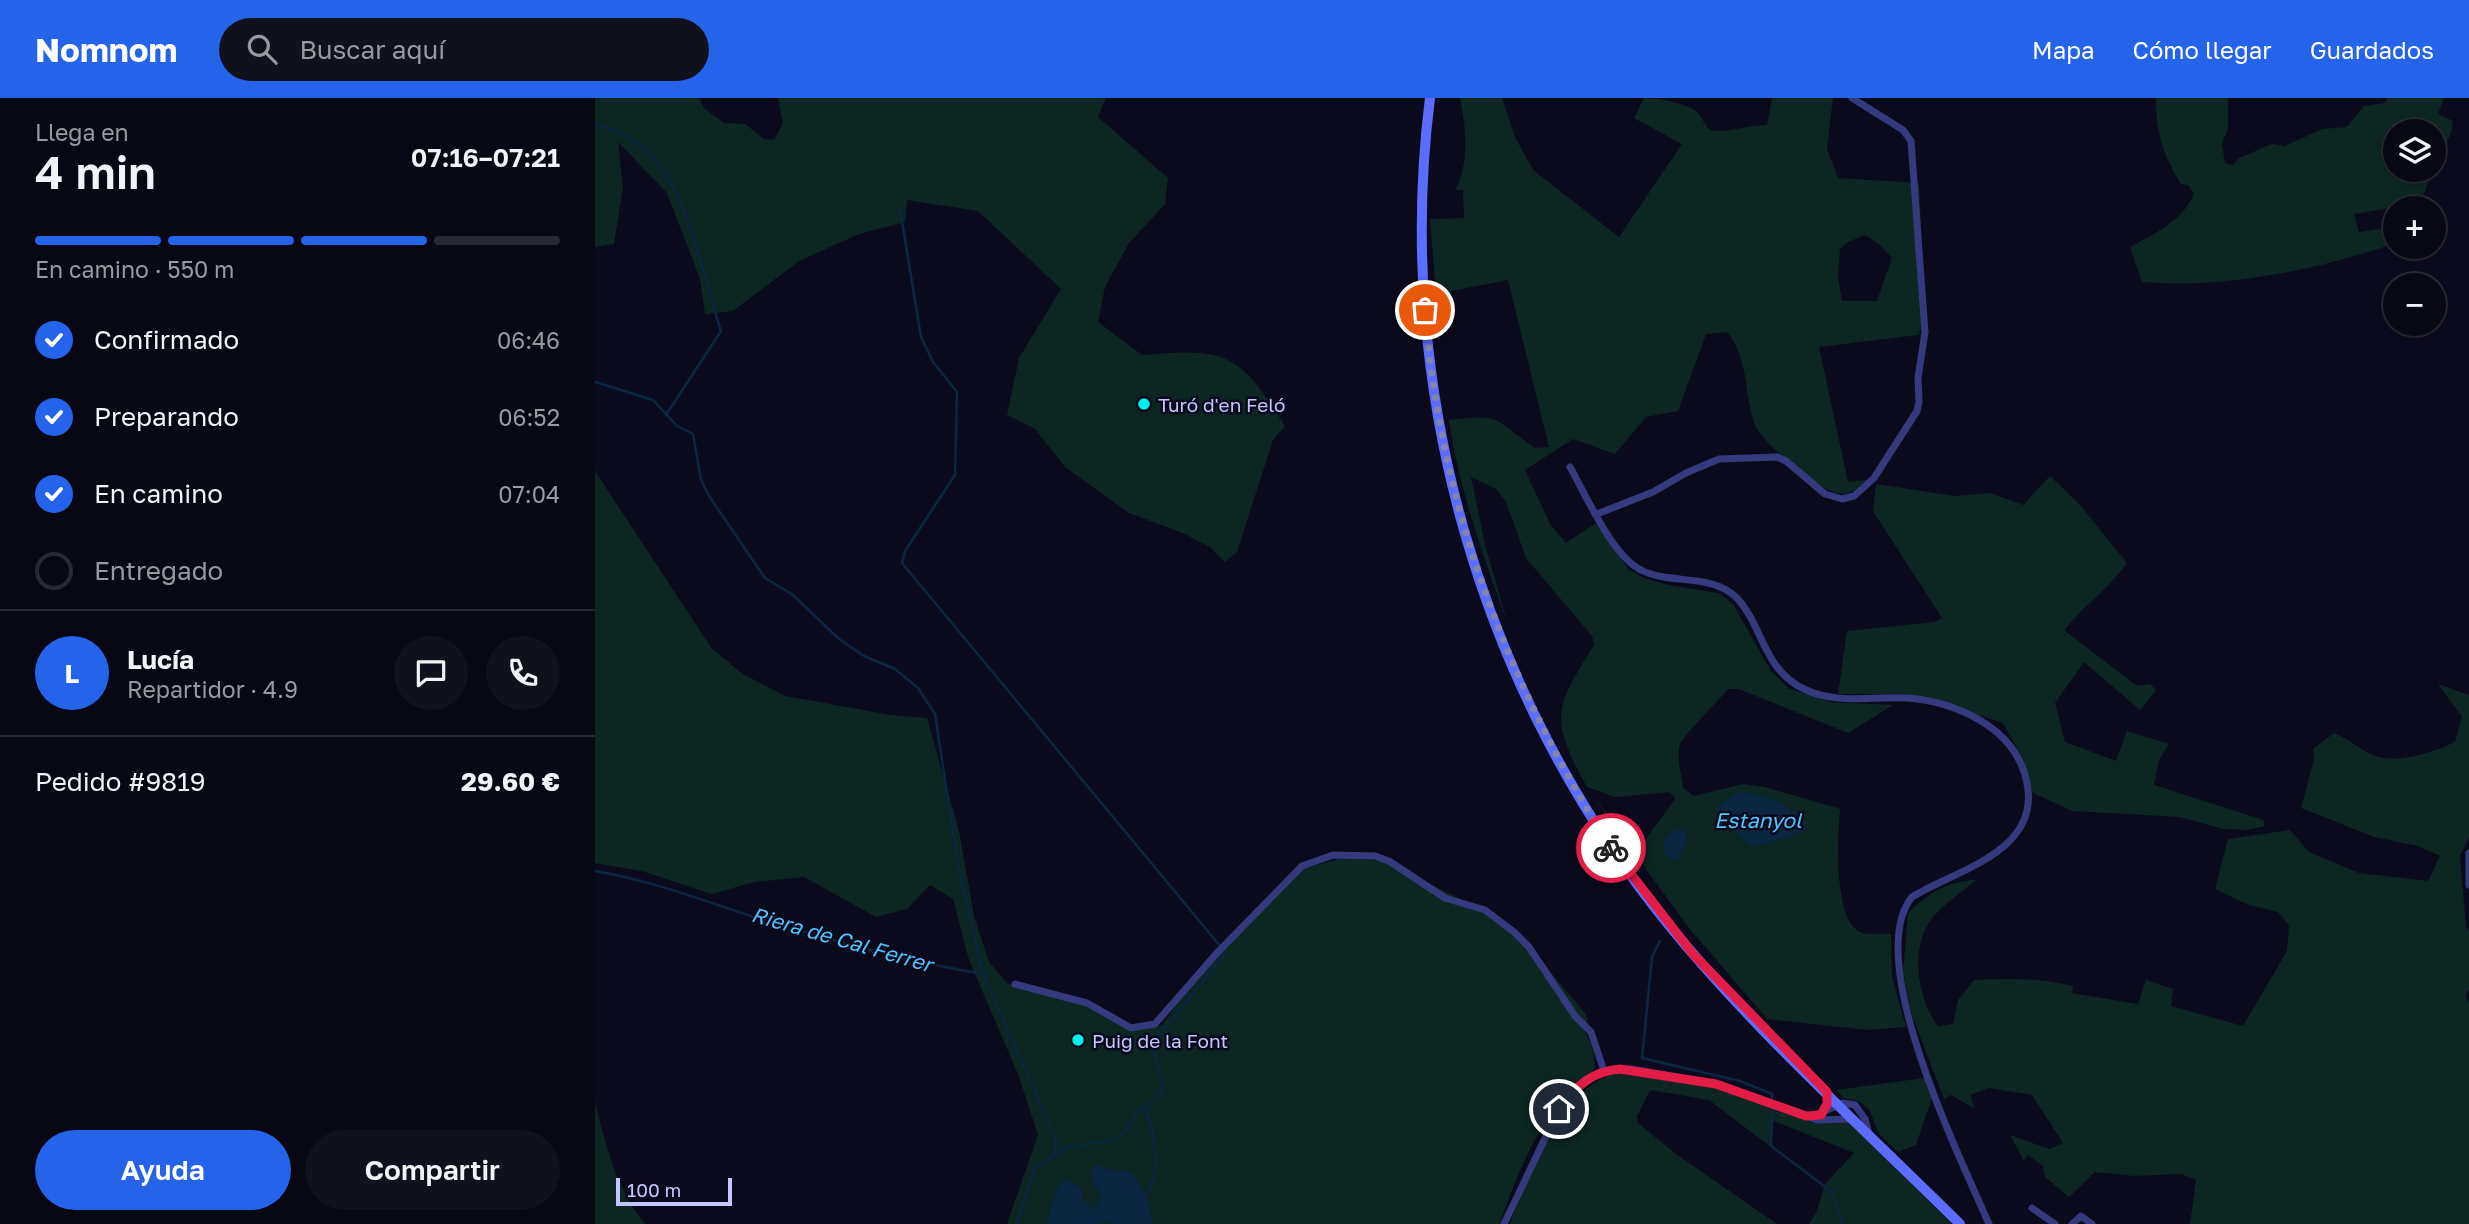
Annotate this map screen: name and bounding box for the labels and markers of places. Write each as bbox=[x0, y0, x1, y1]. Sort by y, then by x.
pin bbox=[1395, 280, 1455, 340]
place label: Turó d'en Feló bbox=[1158, 393, 1286, 416]
marker: Turó d'en Feló bbox=[1136, 396, 1152, 412]
place label: Puig de la Font bbox=[1092, 1029, 1228, 1052]
marker: Puig de la Font bbox=[1070, 1032, 1086, 1048]
pin bbox=[1529, 1079, 1589, 1139]

